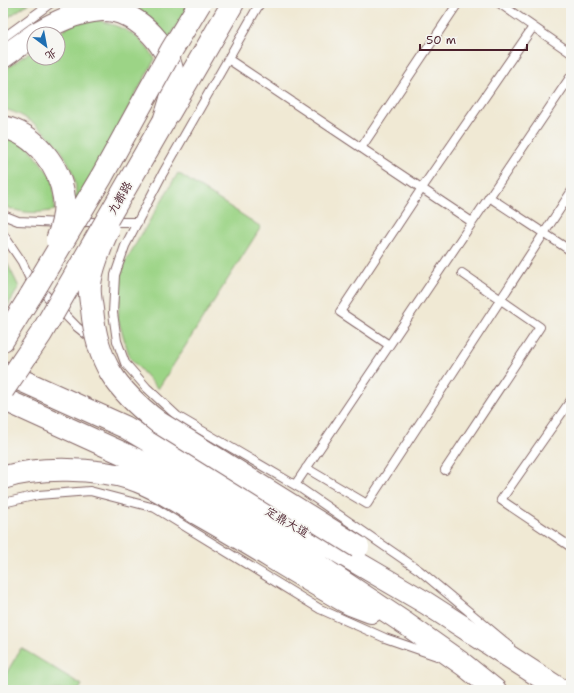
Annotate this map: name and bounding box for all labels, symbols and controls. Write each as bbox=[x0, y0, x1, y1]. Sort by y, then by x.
north arrow bbox=[26, 26, 66, 66]
scale bar bbox=[420, 26, 527, 52]
text: 50 m bbox=[426, 32, 456, 48]
text: 北 bbox=[42, 45, 60, 63]
street label: 九都路 bbox=[104, 178, 136, 218]
street label: 定鼎大道 bbox=[262, 503, 312, 541]

